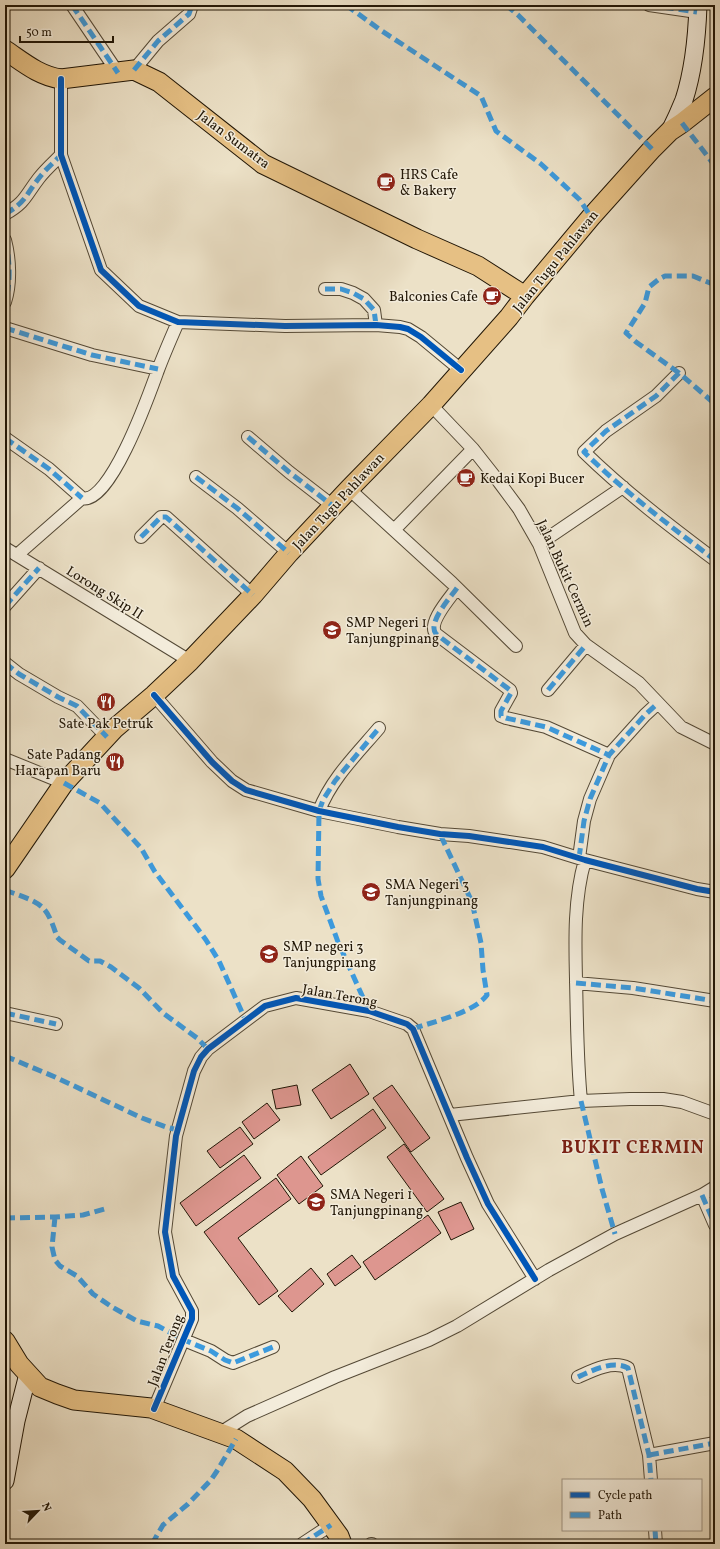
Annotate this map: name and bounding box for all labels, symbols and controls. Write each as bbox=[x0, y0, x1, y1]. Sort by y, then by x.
scale bar bbox=[20, 18, 113, 44]
text: 50 m bbox=[26, 25, 52, 41]
street label: Jalan Sumatra bbox=[193, 107, 273, 174]
place label: HRS Cafe & Bakery bbox=[400, 166, 459, 201]
cafe icon: HRS Cafe & Bakery bbox=[375, 171, 397, 193]
street label: Jalan Tugu Pahlawan bbox=[509, 207, 604, 317]
cafe icon: Balconies Cafe bbox=[481, 285, 503, 307]
place label: Balconies Cafe bbox=[389, 288, 478, 307]
street label: Jalan Tugu Pahlawan bbox=[289, 449, 389, 555]
cafe icon: Kedai Kopi Bucer bbox=[455, 467, 477, 489]
place label: Kedai Kopi Bucer bbox=[480, 470, 584, 489]
street label: Jalan Bukit Cermin bbox=[531, 517, 598, 631]
street label: Lorong Skip II bbox=[62, 562, 146, 624]
place label: SMP Negeri 1 Tanjungpinang bbox=[346, 614, 439, 649]
school or university icon: SMP Negeri 1 Tanjungpinang bbox=[321, 619, 343, 641]
restaurant icon: Sate Pak Petruk bbox=[95, 691, 117, 713]
place label: Sate Pak Petruk bbox=[58, 715, 154, 734]
place label: Sate Padang Harapan Baru bbox=[15, 746, 101, 781]
restaurant icon: Sate Padang Harapan Baru bbox=[104, 751, 126, 773]
place label: SMA Negeri 3 Tanjungpinang bbox=[385, 876, 478, 911]
school or university icon: SMA Negeri 3 Tanjungpinang bbox=[360, 881, 382, 903]
place label: SMP negeri 3 Tanjungpinang bbox=[283, 938, 376, 973]
school or university icon: SMP negeri 3 Tanjungpinang bbox=[258, 943, 280, 965]
street label: Jalan Terong bbox=[301, 981, 379, 1012]
district label: BUKIT CERMIN bbox=[561, 1136, 705, 1161]
place label: SMA Negeri 1 Tanjungpinang bbox=[330, 1186, 423, 1221]
school or university icon: SMA Negeri 1 Tanjungpinang bbox=[305, 1191, 327, 1213]
street label: Jalan Terong bbox=[144, 1312, 189, 1389]
legend bbox=[562, 1479, 702, 1531]
text: Cycle path bbox=[598, 1488, 653, 1504]
north arrow bbox=[18, 1491, 58, 1531]
text: N bbox=[37, 1501, 54, 1514]
text: Path bbox=[598, 1508, 622, 1524]

